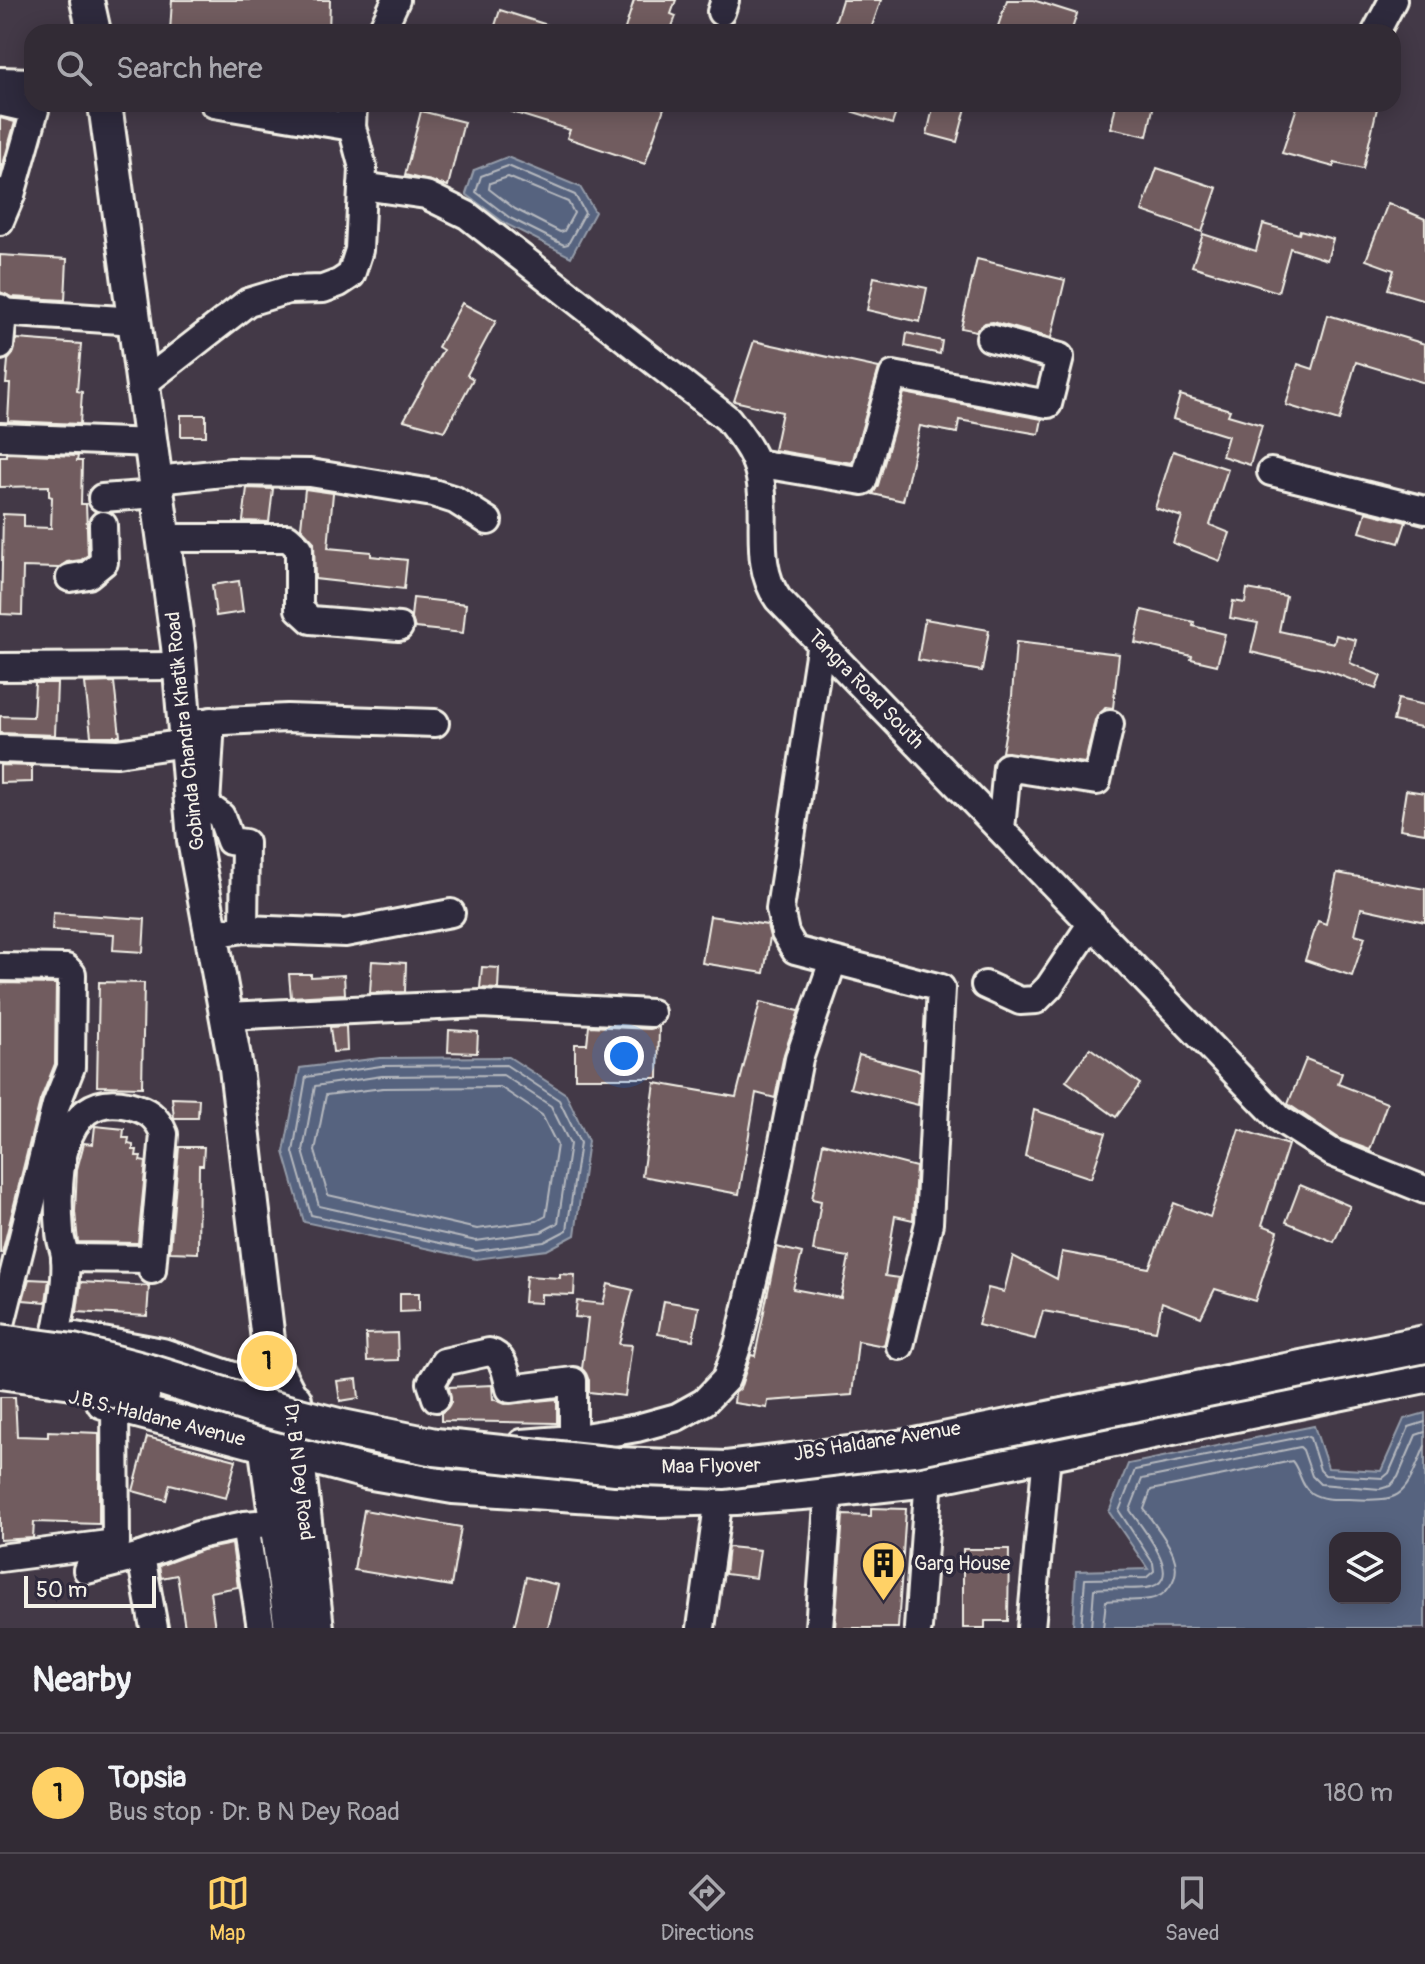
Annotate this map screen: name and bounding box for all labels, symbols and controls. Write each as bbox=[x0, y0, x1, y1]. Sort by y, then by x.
search box bbox=[24, 24, 1401, 112]
icon: search bbox=[52, 46, 96, 90]
text: Search here bbox=[116, 50, 263, 87]
street label: Gobinda Chandra Khatik Road bbox=[160, 610, 210, 852]
street label: Tangra Road South bbox=[803, 624, 929, 754]
your location bbox=[604, 1036, 644, 1076]
pin: 1 bbox=[241, 1331, 293, 1391]
street label: J.B.S. Haldane Avenue bbox=[66, 1384, 248, 1452]
street label: Dr. B N Dey Road bbox=[278, 1402, 320, 1542]
street label: JBS Haldane Avenue bbox=[792, 1415, 963, 1467]
street label: Maa Flyover bbox=[661, 1453, 761, 1479]
map controls bbox=[1329, 1532, 1401, 1604]
button: layers bbox=[1329, 1532, 1401, 1604]
building icon: Garg House bbox=[859, 1539, 907, 1602]
place label: Garg House bbox=[914, 1551, 1010, 1576]
scale bar bbox=[24, 1572, 156, 1608]
text: 50 m bbox=[36, 1576, 87, 1604]
text: Nearby bbox=[32, 1659, 131, 1702]
text: Topsia bbox=[108, 1759, 187, 1796]
text: 1 bbox=[53, 1777, 63, 1809]
text: 180 m bbox=[1323, 1777, 1393, 1809]
text: Bus stop · Dr. B N Dey Road bbox=[108, 1796, 400, 1828]
tab: Map bbox=[206, 1871, 250, 1947]
tab: Directions bbox=[661, 1871, 754, 1947]
tab: Saved bbox=[1165, 1871, 1219, 1947]

